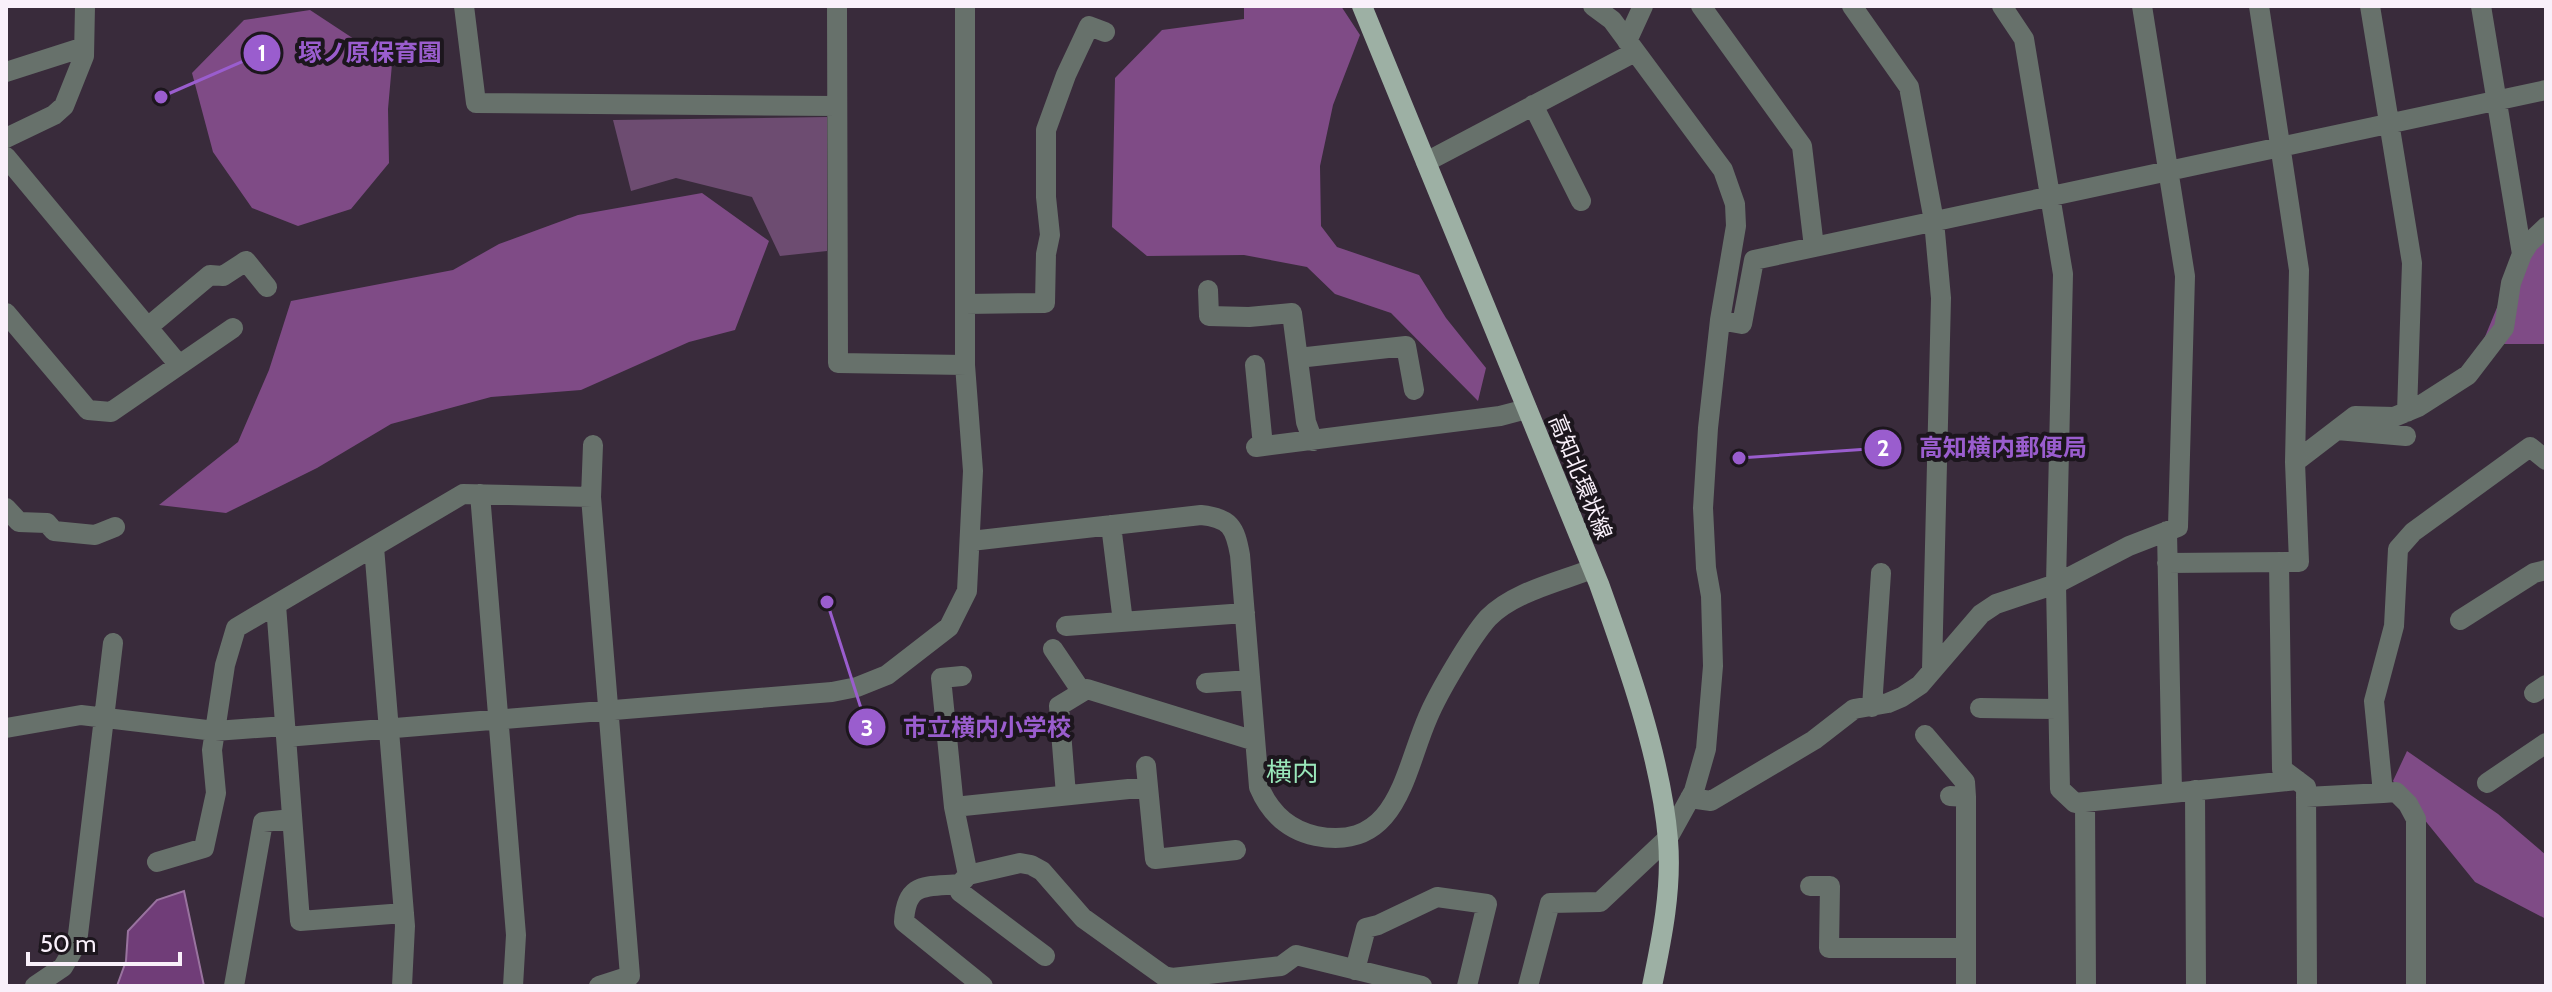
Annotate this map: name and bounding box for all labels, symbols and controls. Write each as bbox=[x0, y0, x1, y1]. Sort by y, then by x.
callout: 塚ノ原保育園 bbox=[242, 29, 458, 77]
text: 1 bbox=[258, 38, 266, 67]
text: 塚ノ原保育園 bbox=[298, 38, 442, 67]
street label: 高知北環状線 bbox=[1543, 411, 1618, 543]
callout: 高知横内郵便局 bbox=[1863, 424, 2103, 472]
text: 2 bbox=[1877, 433, 1889, 462]
text: 高知横内郵便局 bbox=[1919, 433, 2087, 462]
callout: 市立横内小学校 bbox=[847, 703, 1087, 751]
text: 3 bbox=[861, 713, 873, 742]
text: 市立横内小学校 bbox=[903, 713, 1071, 742]
district label: 横内 bbox=[1266, 756, 1318, 788]
scale bar bbox=[28, 916, 180, 966]
text: 50 m bbox=[40, 929, 96, 958]

